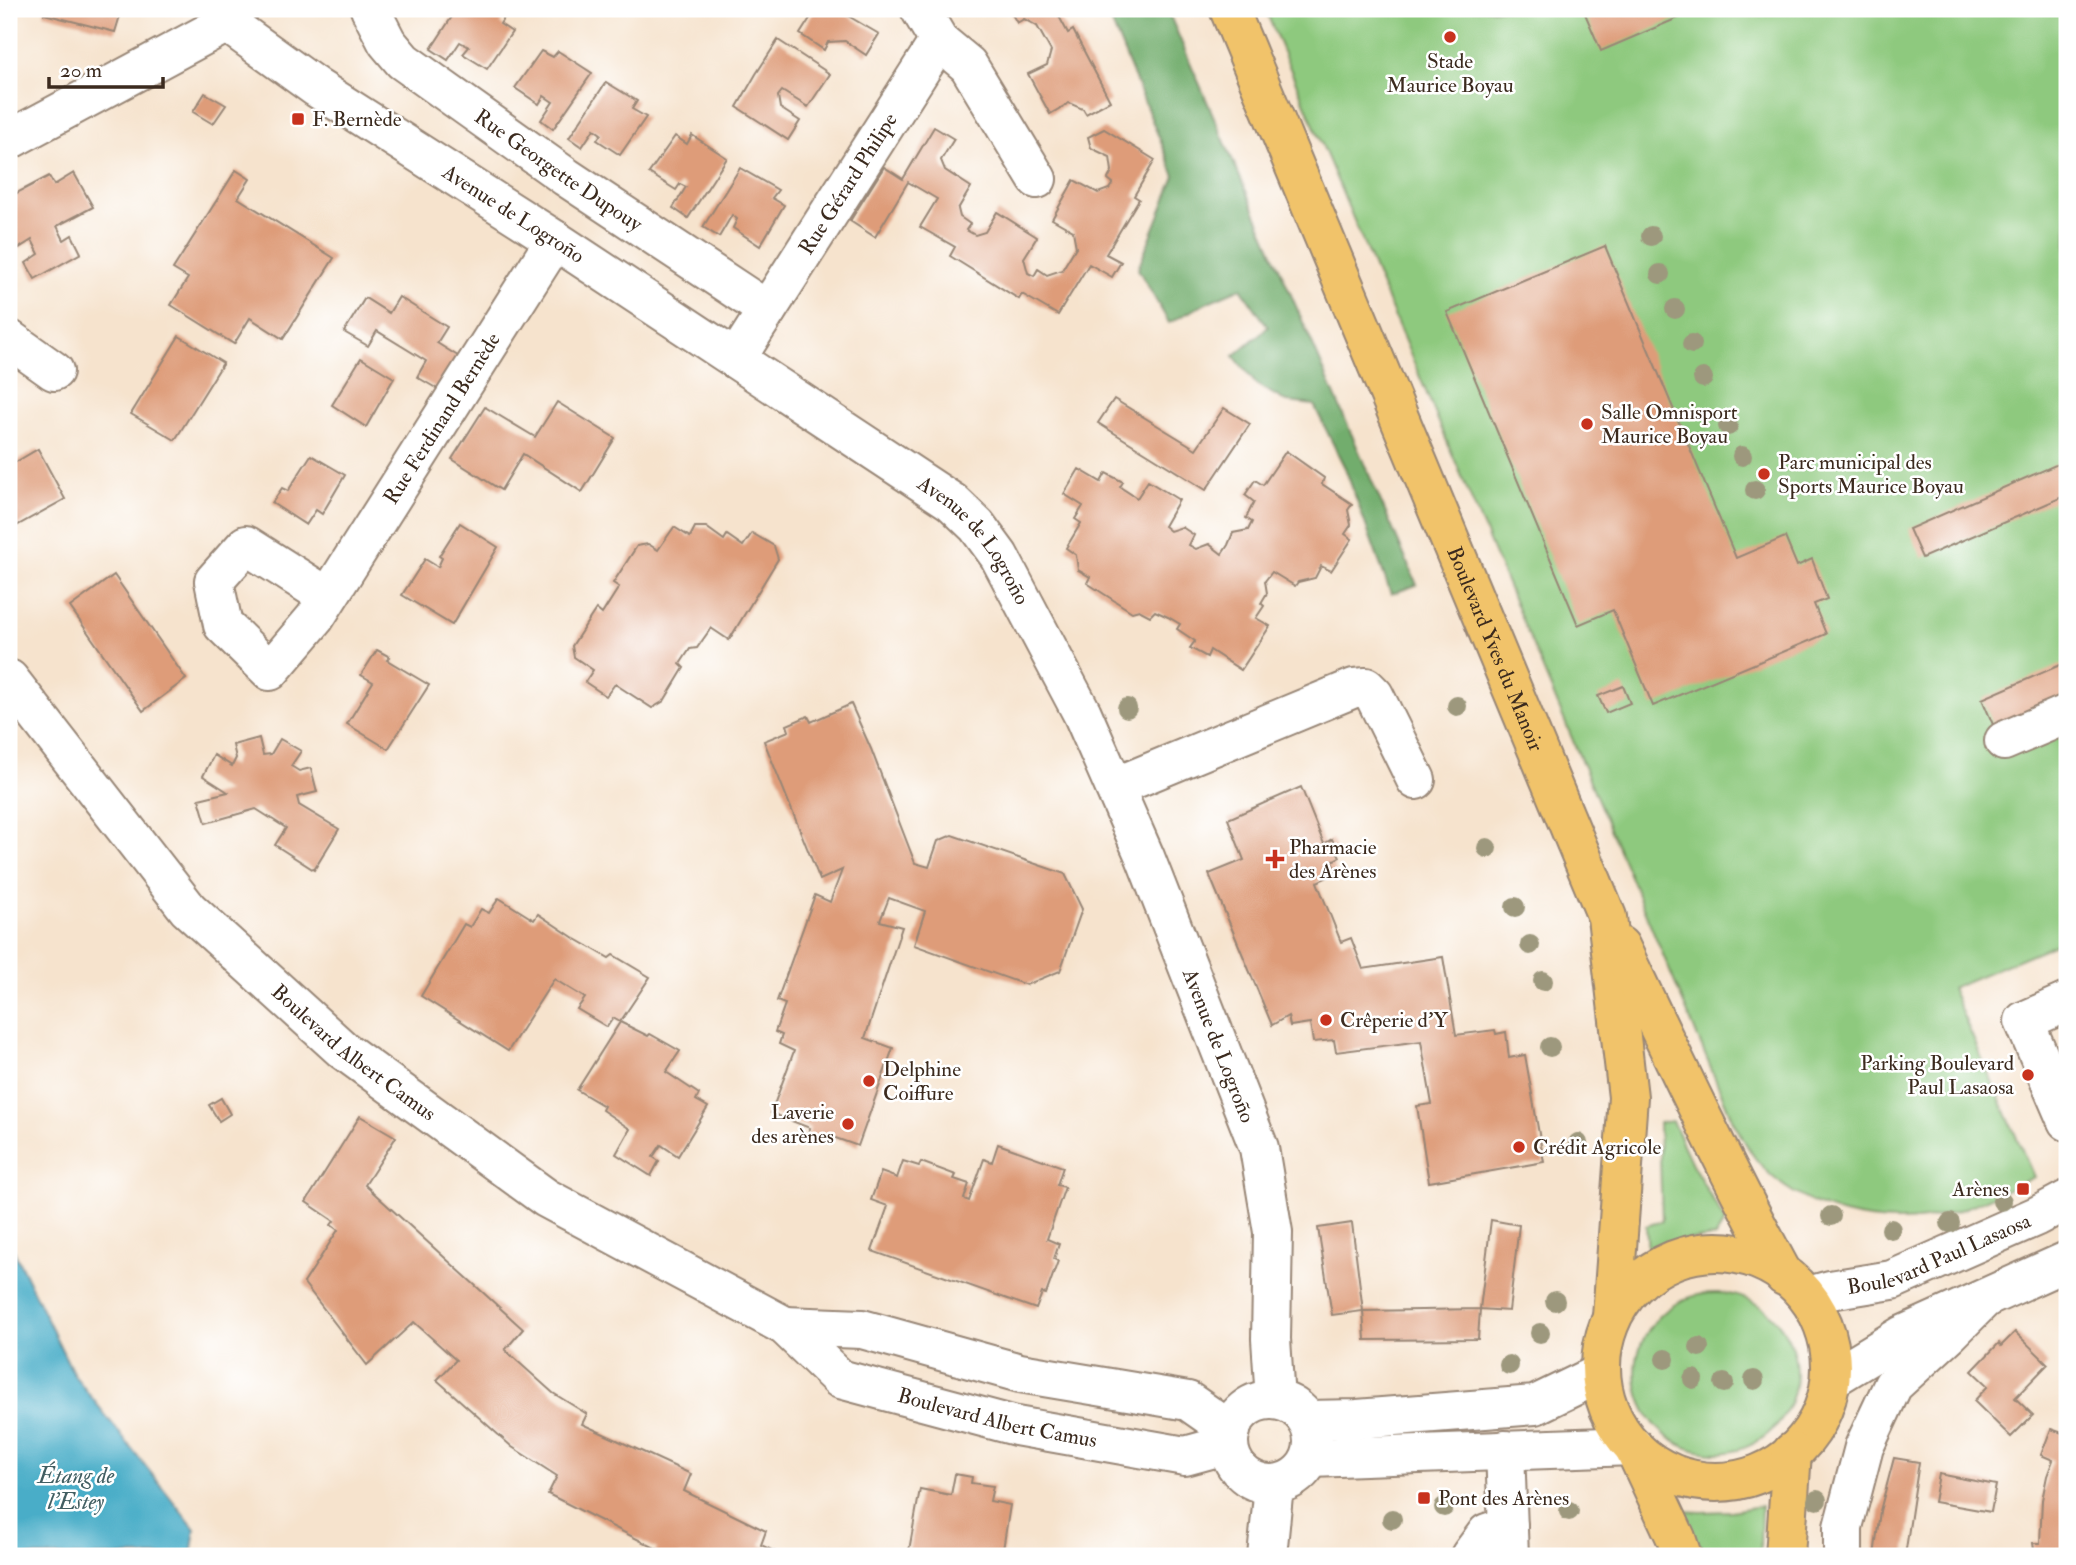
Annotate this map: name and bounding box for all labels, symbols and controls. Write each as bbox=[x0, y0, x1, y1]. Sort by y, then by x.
marker: Stade Maurice Boyau bbox=[1442, 29, 1458, 45]
scale bar bbox=[49, 46, 163, 90]
place label: Stade Maurice Boyau bbox=[1386, 48, 1514, 99]
text: 20 m bbox=[60, 57, 102, 84]
street label: Rue Georgette Dupouy bbox=[469, 103, 648, 238]
place label: F. Bernède bbox=[312, 106, 402, 133]
street label: Rue Gérard Philipe bbox=[793, 108, 904, 260]
marker: F. Bernède bbox=[290, 111, 306, 127]
street label: Avenue de Logroño bbox=[436, 158, 589, 270]
street label: Rue Ferdinand Bernède bbox=[378, 328, 507, 509]
place label: Salle Omnisport Maurice Boyau bbox=[1601, 399, 1738, 450]
marker: Salle Omnisport Maurice Boyau bbox=[1579, 416, 1595, 432]
place label: Parc municipal des Sports Maurice Boyau bbox=[1778, 449, 1964, 500]
marker: Parc municipal des Sports Maurice Boyau bbox=[1756, 466, 1772, 482]
street label: Avenue de Logroño bbox=[911, 469, 1035, 609]
street label: Boulevard Yves du Manoir bbox=[1440, 543, 1550, 756]
place label: Pharmacie des Arènes bbox=[1289, 834, 1377, 885]
marker: Pharmacie des Arènes bbox=[1267, 851, 1283, 867]
street label: Avenue de Logroño bbox=[1176, 964, 1261, 1127]
street label: Boulevard Albert Camus bbox=[266, 979, 441, 1127]
place label: Crêperie d'Y bbox=[1340, 1007, 1449, 1034]
marker: Crêperie d'Y bbox=[1318, 1012, 1334, 1028]
place label: Parking Boulevard Paul Lasaosa bbox=[1860, 1050, 2015, 1101]
place label: Delphine Coiffure bbox=[883, 1056, 961, 1107]
marker: Parking Boulevard Paul Lasaosa bbox=[2020, 1067, 2036, 1083]
marker: Delphine Coiffure bbox=[861, 1073, 877, 1089]
place label: Laverie des arènes bbox=[751, 1099, 834, 1150]
marker: Laverie des arènes bbox=[840, 1116, 856, 1132]
place label: Crédit Agricole bbox=[1533, 1134, 1661, 1161]
marker: Crédit Agricole bbox=[1511, 1139, 1527, 1155]
place label: Arènes bbox=[1951, 1176, 2009, 1203]
marker: Arènes bbox=[2015, 1181, 2031, 1197]
street label: Boulevard Paul Lasaosa bbox=[1845, 1207, 2035, 1301]
street label: Boulevard Albert Camus bbox=[895, 1382, 1099, 1454]
water label: Étang de l'Estey bbox=[36, 1461, 115, 1516]
place label: Pont des Arènes bbox=[1438, 1485, 1569, 1512]
marker: Pont des Arènes bbox=[1416, 1490, 1432, 1506]

